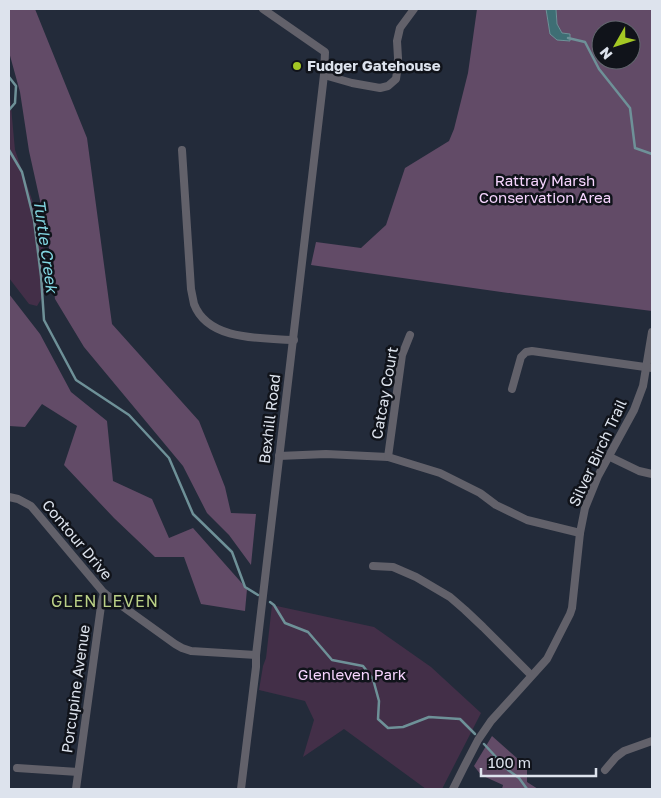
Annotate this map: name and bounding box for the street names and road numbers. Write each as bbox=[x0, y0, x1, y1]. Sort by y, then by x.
street label: Catcay Court bbox=[367, 345, 401, 440]
street label: Bexhill Road bbox=[255, 373, 283, 465]
street label: Silver Birch Trail bbox=[564, 396, 630, 509]
street label: Contour Drive bbox=[39, 496, 117, 583]
street label: Porcupine Avenue bbox=[57, 623, 93, 754]

